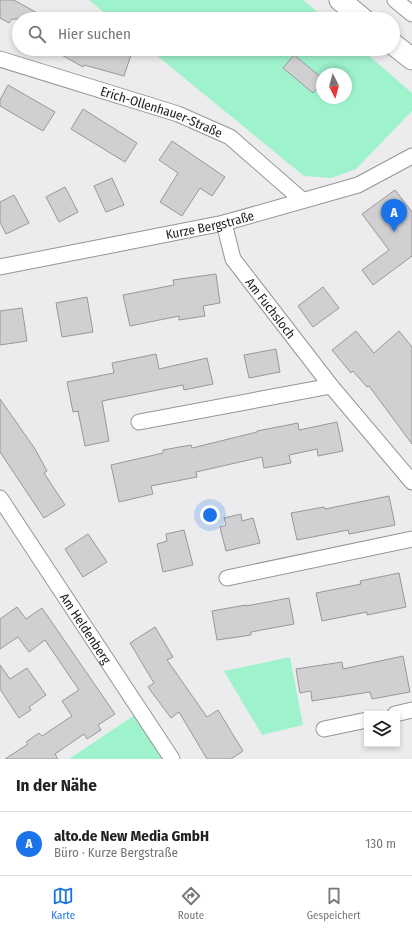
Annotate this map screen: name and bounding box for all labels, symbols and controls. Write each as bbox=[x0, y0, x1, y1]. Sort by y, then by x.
search box bbox=[12, 12, 400, 56]
icon: search bbox=[26, 23, 48, 45]
text: Hier suchen bbox=[58, 25, 131, 43]
north arrow bbox=[316, 68, 352, 104]
street label: Erich-Ollenhauer-Straße bbox=[99, 83, 225, 140]
pin: A bbox=[381, 199, 407, 232]
street label: Kurze Bergstraße bbox=[164, 207, 256, 242]
street label: Am Fuchsloch bbox=[243, 275, 299, 341]
your location bbox=[200, 505, 220, 525]
street label: Am Heldenberg bbox=[57, 590, 115, 667]
map controls bbox=[364, 711, 400, 747]
button: layers bbox=[364, 711, 400, 747]
text: In der Nähe bbox=[16, 775, 97, 796]
text: alto.de New Media GmbH bbox=[54, 827, 209, 845]
text: A bbox=[25, 836, 33, 851]
text: 130 m bbox=[365, 836, 396, 851]
text: Büro · Kurze Bergstraße bbox=[54, 845, 178, 860]
tab: Karte bbox=[51, 885, 75, 922]
tab: Route bbox=[178, 885, 204, 922]
tab: Gespeichert bbox=[307, 885, 361, 922]

